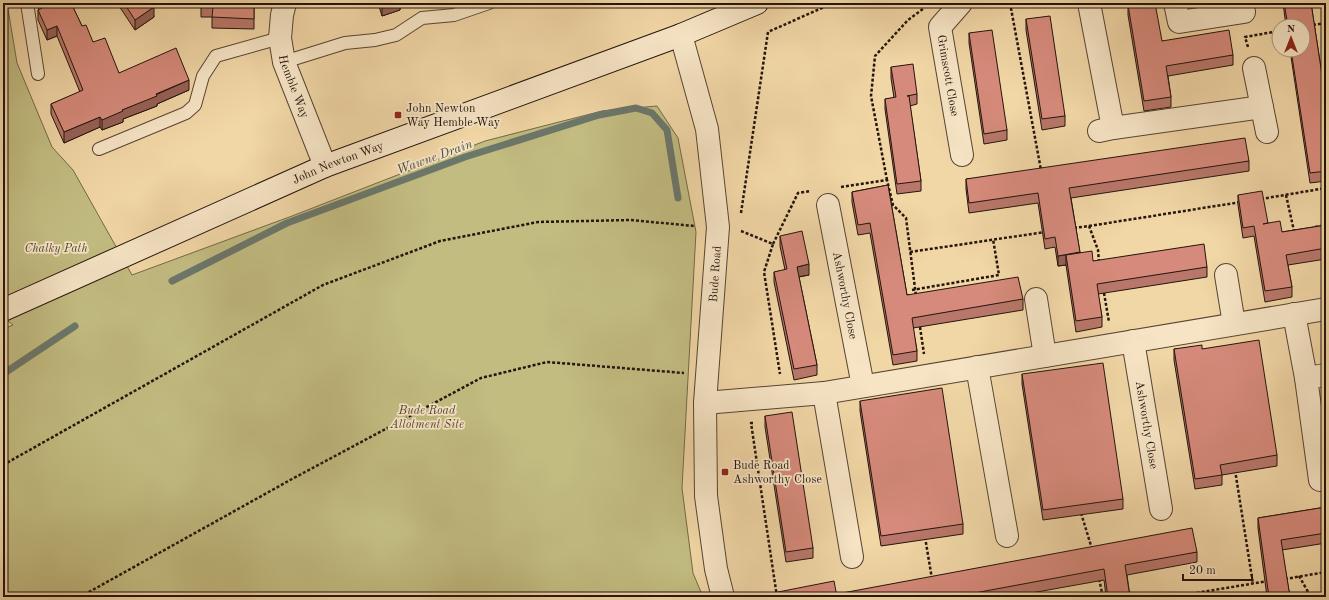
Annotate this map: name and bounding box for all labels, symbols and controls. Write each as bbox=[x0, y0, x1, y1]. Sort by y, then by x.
north arrow bbox=[1271, 18, 1311, 58]
text: N bbox=[1287, 24, 1296, 35]
street label: Grimscott Close bbox=[934, 34, 960, 118]
street label: Hemble Way bbox=[276, 54, 311, 121]
place label: John Newton Way Hemble Way bbox=[406, 103, 501, 129]
marker: John Newton Way Hemble Way bbox=[393, 110, 403, 120]
water label: Wawne Drain bbox=[395, 137, 475, 177]
street label: John Newton Way bbox=[291, 140, 386, 187]
park label: Chalky Path bbox=[24, 243, 88, 255]
street label: Bude Road bbox=[708, 245, 724, 303]
street label: Ashworthy Close bbox=[830, 251, 859, 341]
street label: Ashworthy Close bbox=[1133, 380, 1159, 470]
park label: Bude Road Allotment Site bbox=[389, 405, 464, 431]
place label: Bude Road Ashworthy Close bbox=[733, 460, 822, 486]
marker: Bude Road Ashworthy Close bbox=[720, 467, 730, 477]
scale bar bbox=[1183, 556, 1252, 582]
text: 20 m bbox=[1189, 565, 1216, 577]

